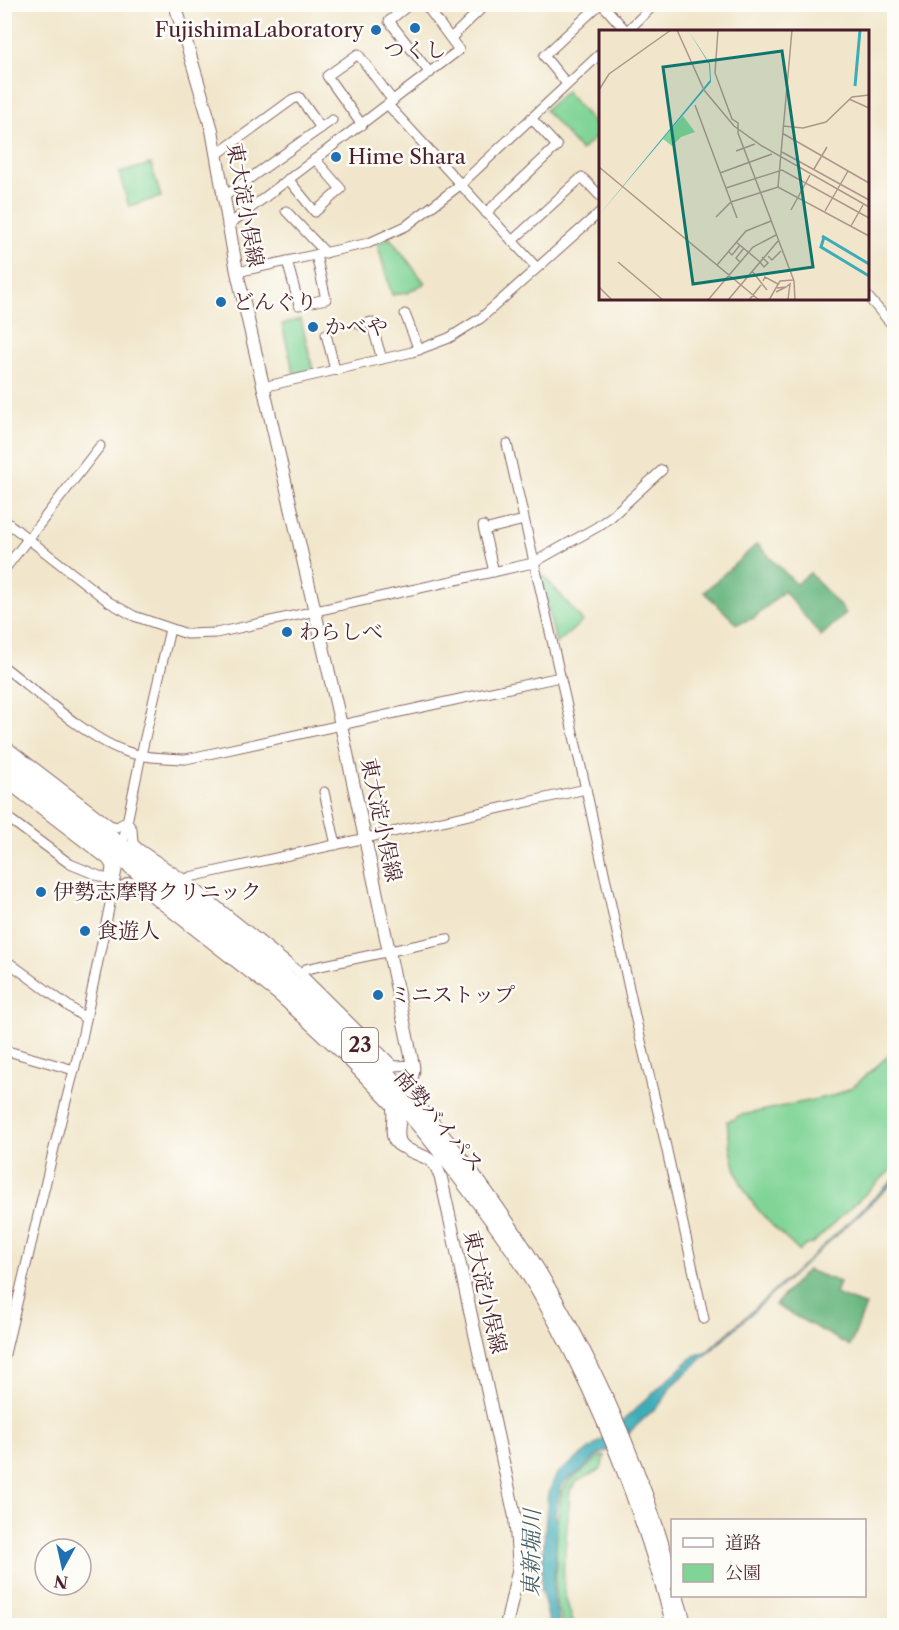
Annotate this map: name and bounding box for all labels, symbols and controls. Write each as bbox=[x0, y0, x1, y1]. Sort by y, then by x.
place label: FujishimaLaboratory bbox=[155, 17, 364, 42]
marker: つくし bbox=[408, 21, 422, 35]
marker: FujishimaLaboratory bbox=[369, 23, 383, 37]
inset map bbox=[599, 30, 869, 300]
place label: つくし bbox=[384, 37, 447, 62]
street label: 東大淀小俣線 bbox=[222, 141, 269, 269]
place label: Hime Shara bbox=[348, 144, 467, 169]
marker: Hime Shara bbox=[329, 150, 343, 164]
place label: どんぐり bbox=[233, 289, 317, 314]
marker: どんぐり bbox=[214, 295, 228, 309]
place label: かべや bbox=[325, 314, 388, 339]
marker: かべや bbox=[306, 320, 320, 334]
place label: わらしべ bbox=[299, 619, 383, 644]
marker: わらしべ bbox=[280, 625, 294, 639]
street label: 東大淀小俣線 bbox=[356, 756, 407, 884]
place label: 伊勢志摩腎クリニック bbox=[53, 879, 262, 904]
marker: 伊勢志摩腎クリニック bbox=[34, 885, 48, 899]
place label: 食遊人 bbox=[97, 918, 160, 943]
marker: 食遊人 bbox=[78, 924, 92, 938]
place label: ミニストップ bbox=[390, 982, 515, 1007]
marker: ミニストップ bbox=[371, 988, 385, 1002]
road number: 23 bbox=[342, 1028, 378, 1062]
street label: 南勢バイパス bbox=[389, 1065, 489, 1177]
street label: 東大淀小俣線 bbox=[459, 1228, 512, 1356]
water label: 東新堀川 bbox=[517, 1507, 546, 1597]
legend bbox=[671, 1519, 866, 1597]
text: 道路 bbox=[725, 1532, 761, 1554]
north arrow bbox=[33, 1537, 93, 1597]
text: 公園 bbox=[725, 1562, 761, 1584]
text: N bbox=[53, 1571, 69, 1593]

